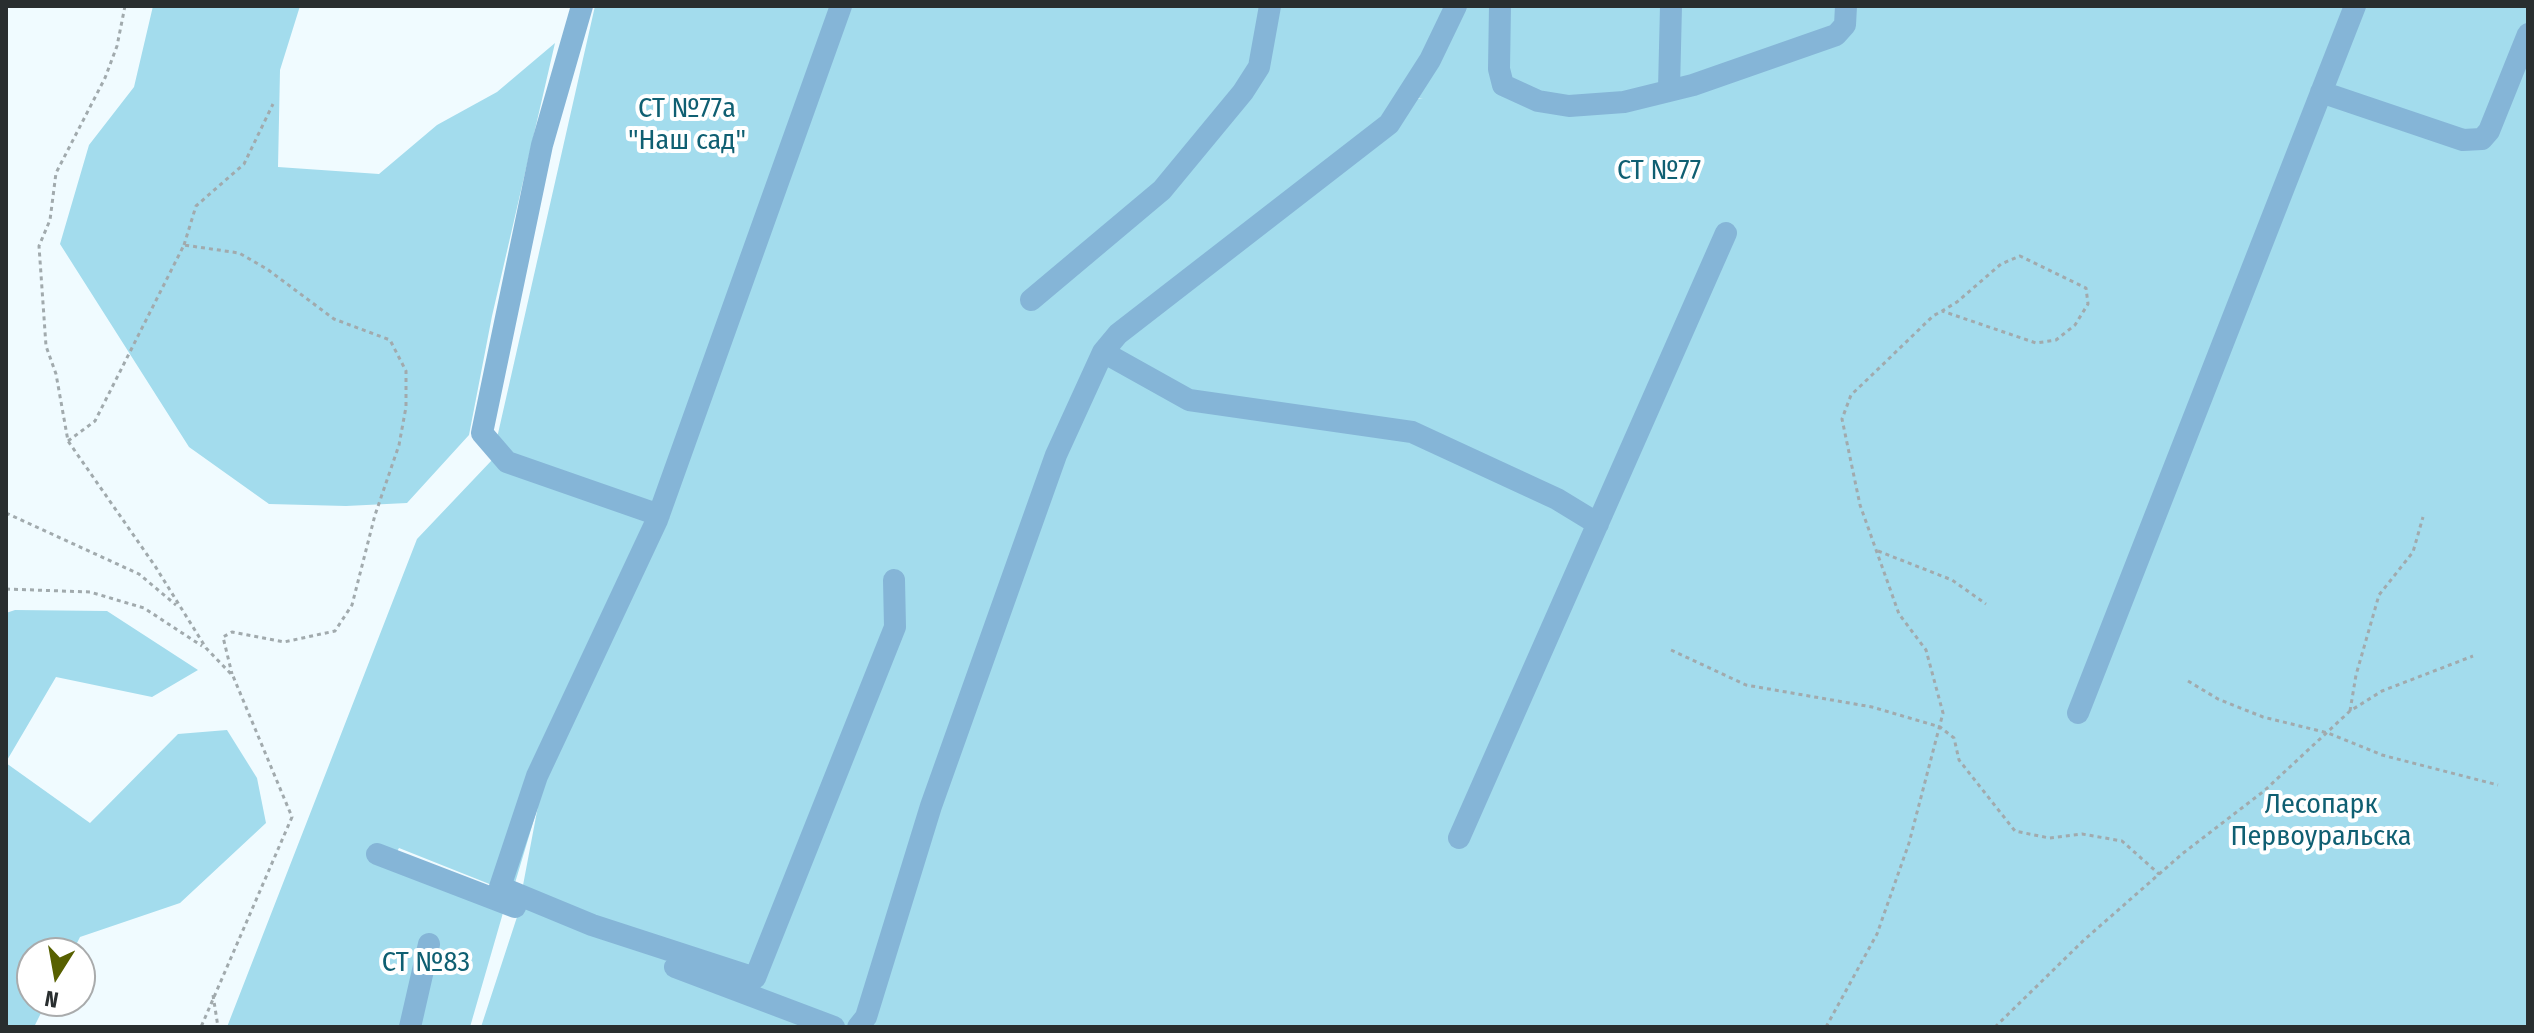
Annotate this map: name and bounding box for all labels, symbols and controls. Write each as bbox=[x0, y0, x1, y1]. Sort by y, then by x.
park label: СТ №77а "Наш сад" bbox=[628, 92, 746, 158]
park label: СТ №77 bbox=[1617, 154, 1701, 188]
park label: Лесопарк Первоуральска bbox=[2231, 788, 2411, 854]
north arrow bbox=[16, 937, 96, 1017]
park label: СТ №83 bbox=[382, 946, 470, 980]
text: N bbox=[43, 985, 61, 1014]

